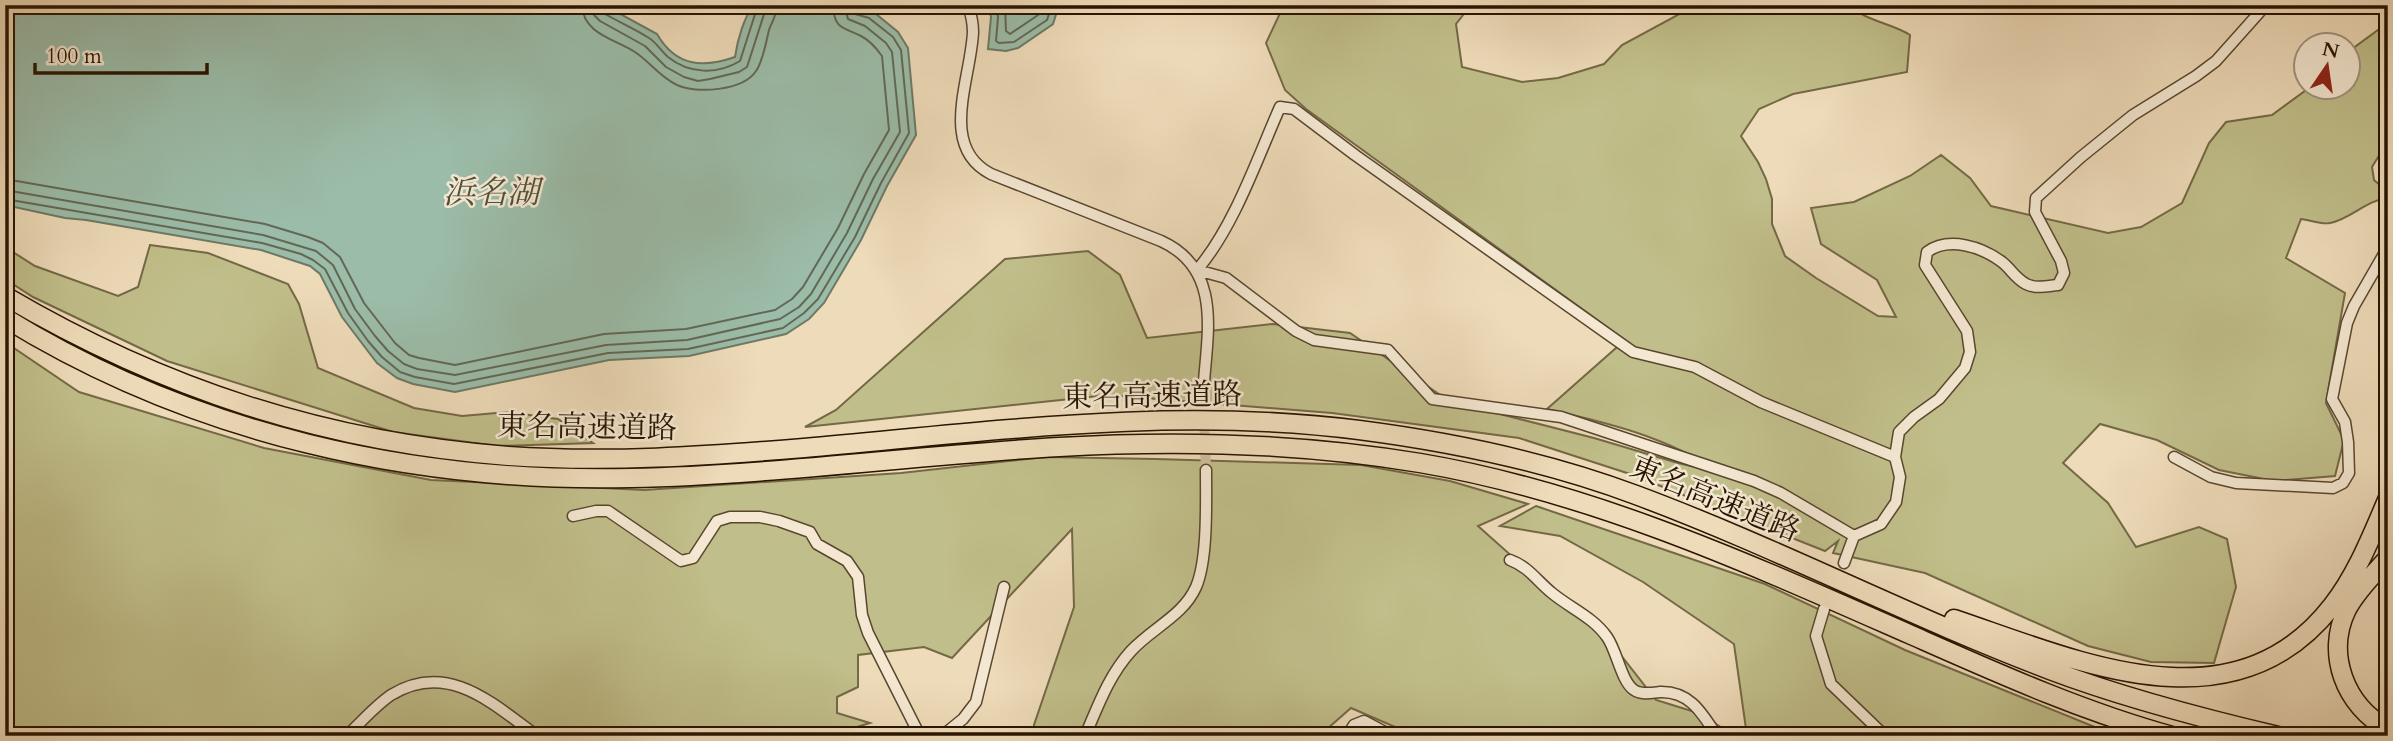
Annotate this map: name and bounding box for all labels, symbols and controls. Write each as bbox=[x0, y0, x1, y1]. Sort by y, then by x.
scale bar bbox=[35, 32, 206, 76]
north arrow bbox=[2292, 32, 2362, 102]
text: N bbox=[2320, 36, 2342, 65]
text: 100 m bbox=[46, 42, 102, 71]
water label: 浜名湖 bbox=[443, 171, 544, 215]
street label: 東名高速道路 bbox=[1062, 374, 1242, 418]
street label: 東名高速道路 bbox=[497, 405, 677, 449]
street label: 東名高速道路 bbox=[1624, 446, 1806, 552]

